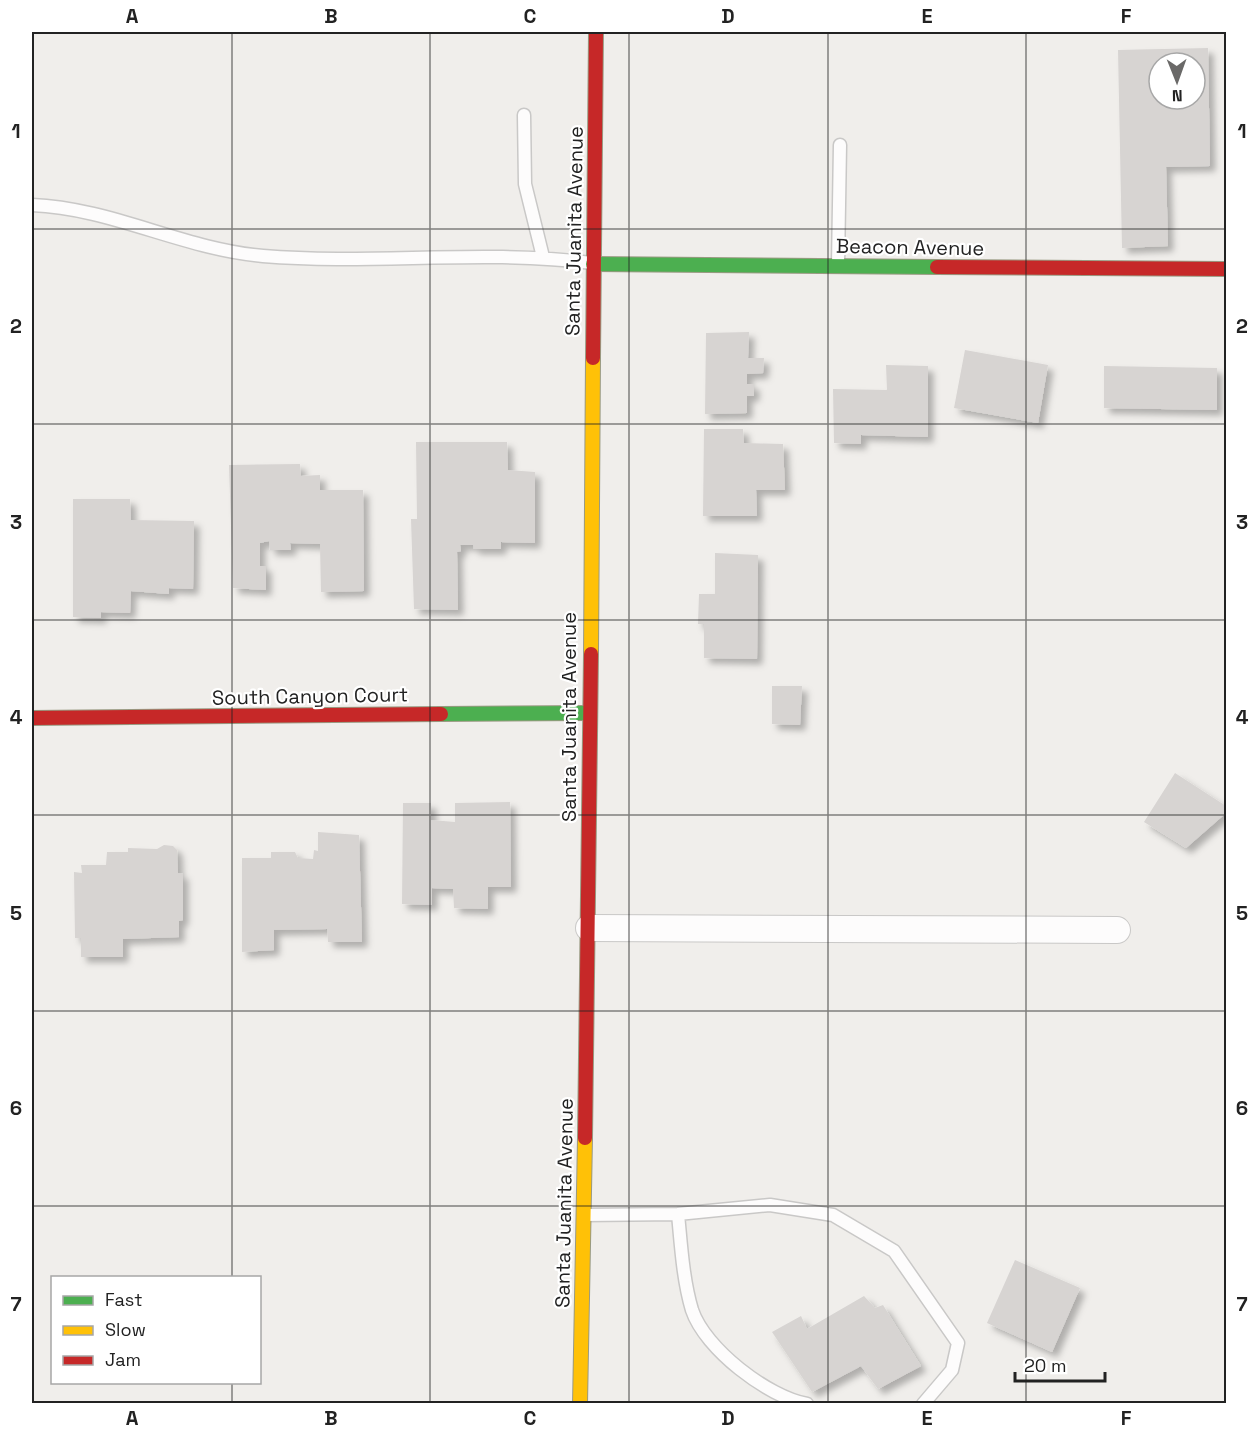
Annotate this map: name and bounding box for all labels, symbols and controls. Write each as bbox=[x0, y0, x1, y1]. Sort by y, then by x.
text: A bbox=[126, 3, 139, 29]
text: B bbox=[324, 3, 338, 29]
text: C bbox=[524, 3, 537, 29]
text: D bbox=[721, 3, 735, 29]
text: E bbox=[921, 3, 933, 29]
text: F bbox=[1121, 3, 1132, 29]
north arrow bbox=[1147, 51, 1207, 111]
text: N bbox=[1172, 85, 1183, 106]
text: 1 bbox=[11, 118, 21, 144]
text: 1 bbox=[1237, 118, 1247, 144]
street label: Santa Juanita Avenue bbox=[559, 126, 589, 336]
street label: Beacon Avenue bbox=[836, 233, 984, 261]
text: 2 bbox=[10, 313, 22, 339]
text: 2 bbox=[1236, 313, 1248, 339]
text: 3 bbox=[10, 509, 22, 535]
text: 3 bbox=[1236, 509, 1248, 535]
street label: Santa Juanita Avenue bbox=[556, 612, 582, 822]
street label: South Canyon Court bbox=[212, 681, 408, 711]
text: 4 bbox=[10, 704, 23, 730]
text: 4 bbox=[1236, 704, 1249, 730]
text: 5 bbox=[10, 900, 22, 926]
text: 5 bbox=[1236, 900, 1248, 926]
text: 6 bbox=[10, 1095, 22, 1121]
text: 6 bbox=[1236, 1095, 1248, 1121]
street label: Santa Juanita Avenue bbox=[549, 1098, 579, 1308]
legend bbox=[51, 1276, 261, 1384]
text: Fast bbox=[105, 1288, 142, 1311]
text: 7 bbox=[10, 1291, 22, 1317]
text: 7 bbox=[1236, 1291, 1248, 1317]
text: Slow bbox=[105, 1318, 146, 1341]
scale bar bbox=[1015, 1345, 1105, 1383]
text: Jam bbox=[105, 1348, 141, 1371]
text: 20 m bbox=[1024, 1354, 1067, 1377]
text: A bbox=[126, 1405, 139, 1431]
text: B bbox=[324, 1405, 338, 1431]
text: C bbox=[524, 1405, 537, 1431]
text: D bbox=[721, 1405, 735, 1431]
text: E bbox=[921, 1405, 933, 1431]
text: F bbox=[1121, 1405, 1132, 1431]

